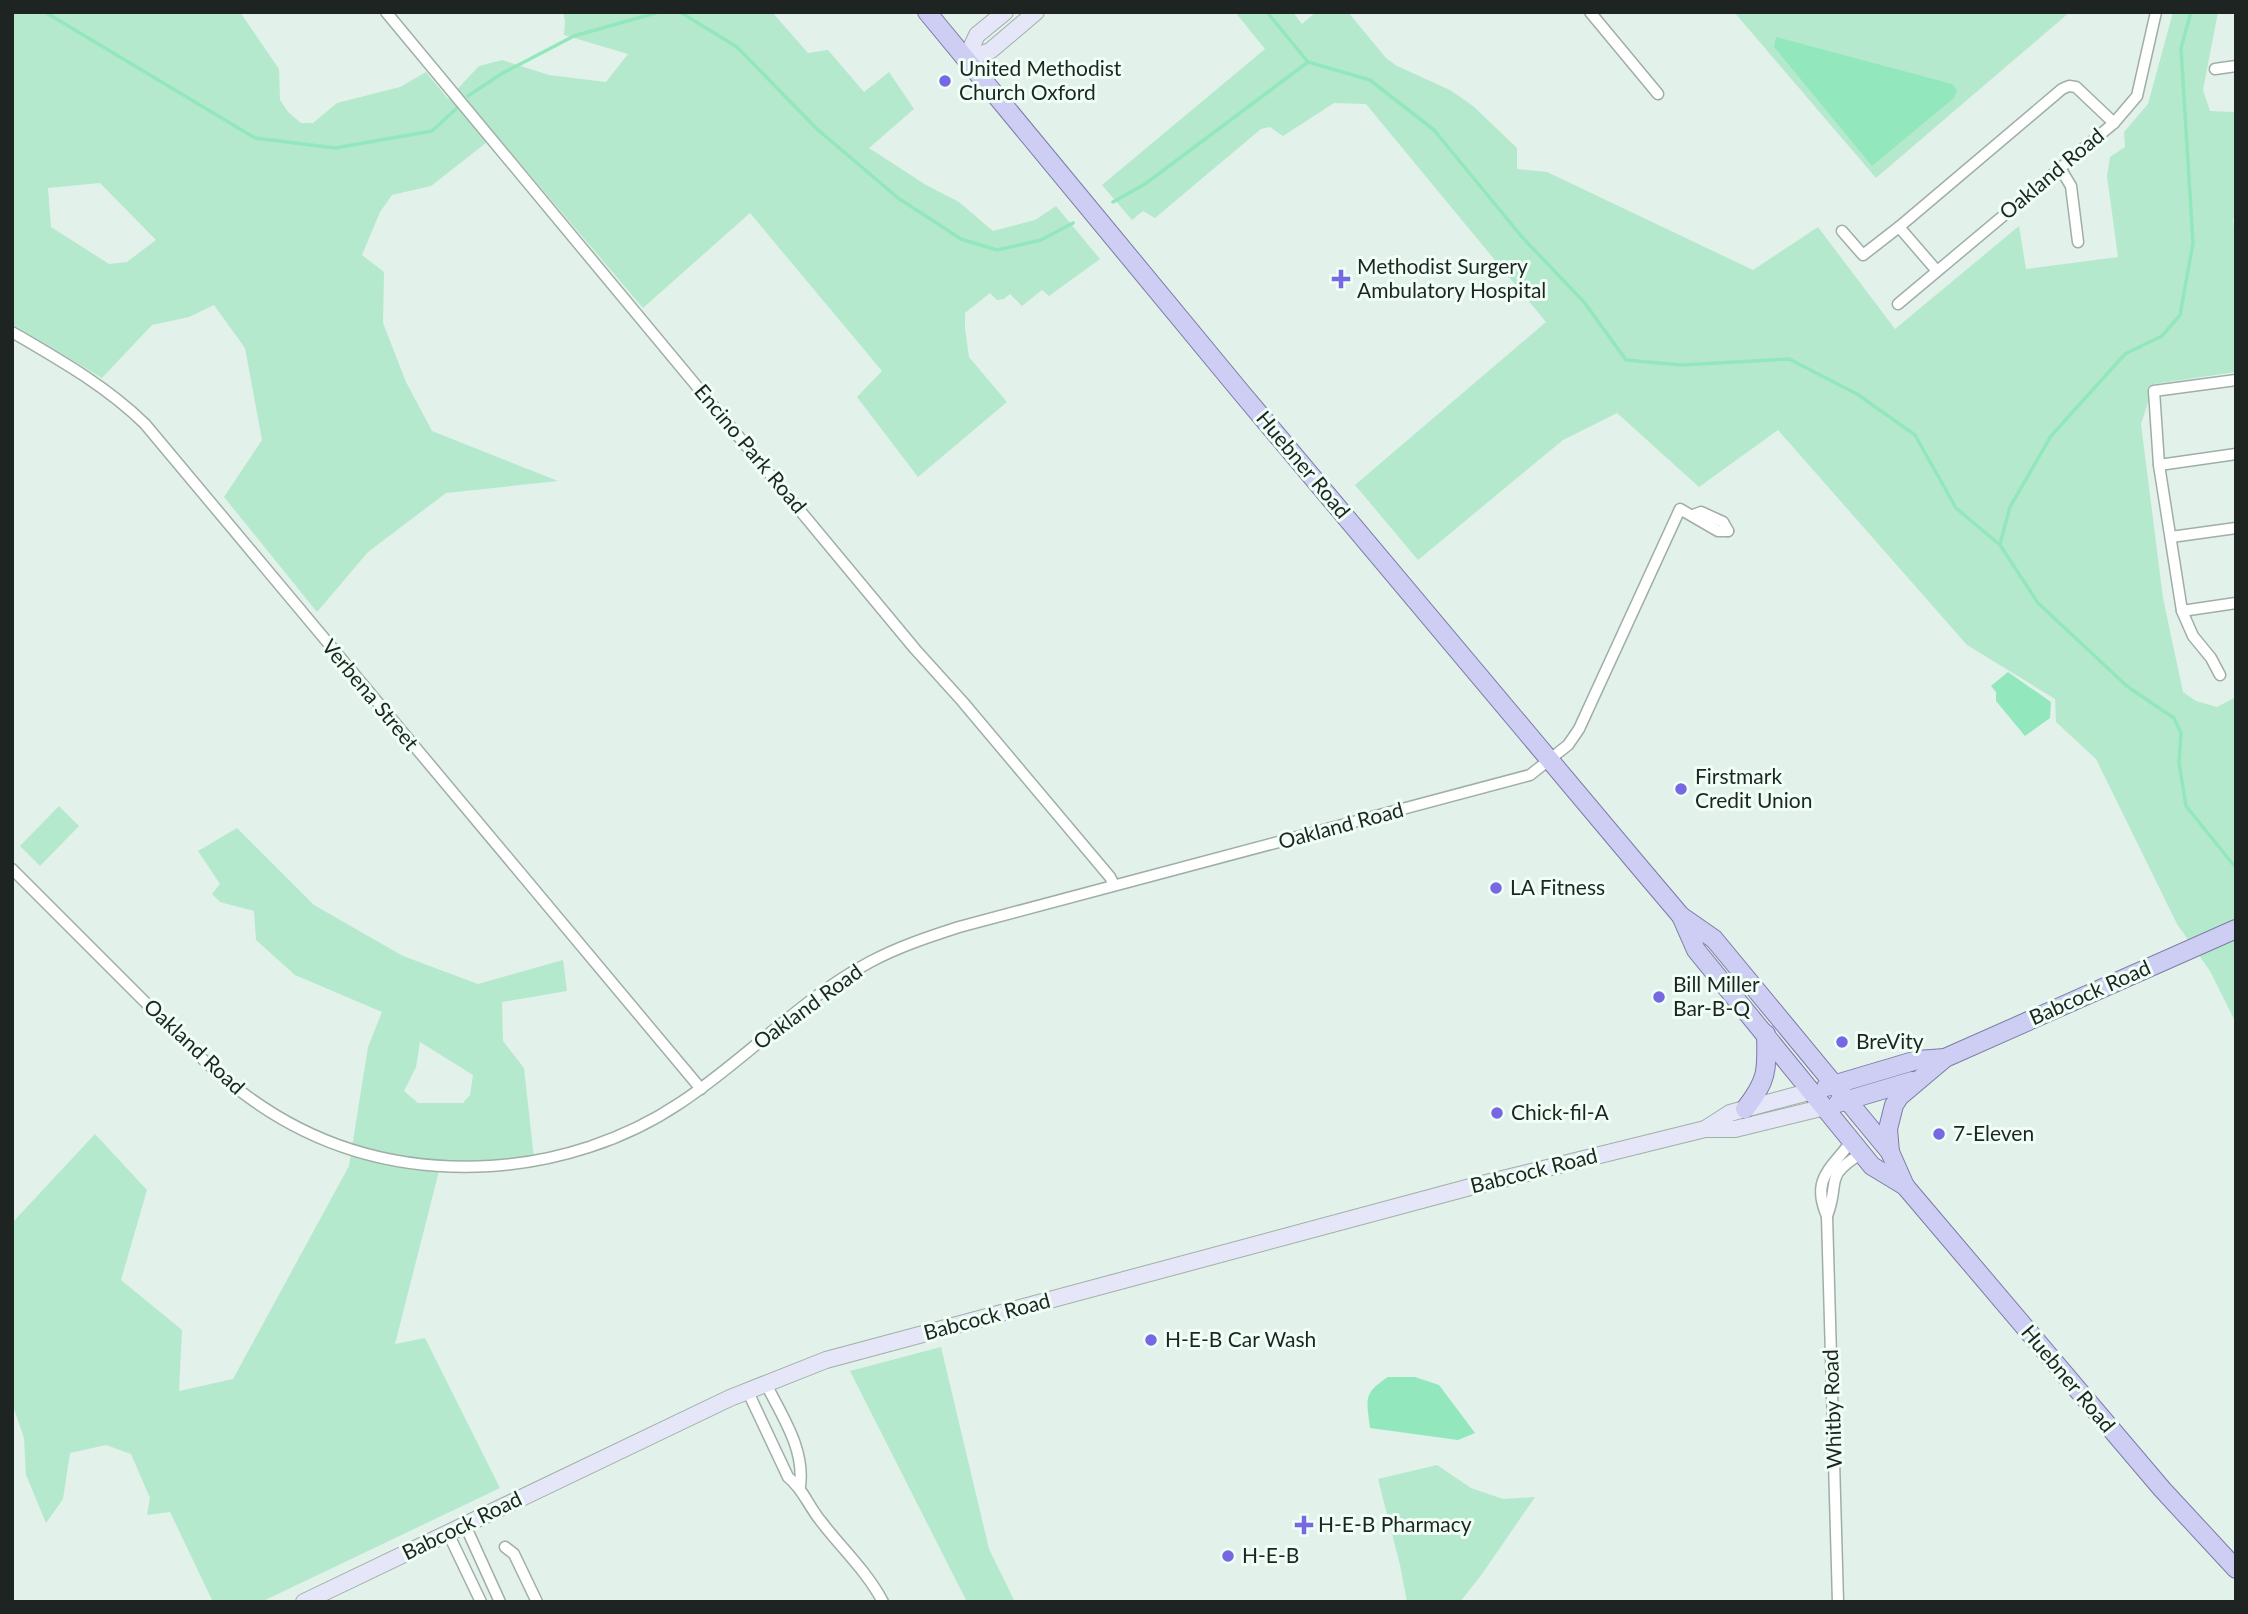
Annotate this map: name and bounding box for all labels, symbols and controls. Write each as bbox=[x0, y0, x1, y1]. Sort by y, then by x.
place label: United Methodist Church Oxford bbox=[959, 55, 1122, 104]
marker: United Methodist Church Oxford bbox=[937, 73, 953, 89]
street label: Oakland Road bbox=[1994, 122, 2108, 224]
place label: Methodist Surgery Ambulatory Hospital bbox=[1357, 253, 1546, 302]
marker: Methodist Surgery Ambulatory Hospital bbox=[1331, 269, 1351, 289]
street label: Encino Park Road bbox=[690, 378, 812, 518]
street label: Huebner Road bbox=[1252, 405, 1356, 523]
street label: Verbena Street bbox=[318, 634, 425, 755]
place label: Firstmark Credit Union bbox=[1695, 763, 1812, 812]
marker: Firstmark Credit Union bbox=[1673, 781, 1689, 797]
street label: Oakland Road bbox=[1275, 796, 1406, 853]
place label: LA Fitness bbox=[1510, 874, 1605, 899]
marker: LA Fitness bbox=[1488, 880, 1504, 896]
street label: Babcock Road bbox=[2025, 954, 2154, 1029]
street label: Oakland Road bbox=[748, 958, 866, 1054]
place label: Bill Miller Bar-B-Q bbox=[1673, 971, 1760, 1020]
marker: Bill Miller Bar-B-Q bbox=[1651, 989, 1667, 1005]
street label: Oakland Road bbox=[140, 993, 251, 1099]
place label: BreVity bbox=[1856, 1028, 1924, 1053]
marker: BreVity bbox=[1834, 1034, 1850, 1050]
place label: Chick-fil-A bbox=[1511, 1099, 1610, 1124]
marker: Chick-fil-A bbox=[1489, 1105, 1505, 1121]
place label: 7-Eleven bbox=[1953, 1120, 2034, 1145]
marker: 7-Eleven bbox=[1931, 1126, 1947, 1142]
street label: Babcock Road bbox=[1468, 1142, 1600, 1197]
street label: Babcock Road bbox=[921, 1287, 1053, 1344]
street label: Huebner Road bbox=[2017, 1319, 2121, 1437]
place label: H-E-B Car Wash bbox=[1165, 1326, 1316, 1351]
marker: H-E-B Car Wash bbox=[1143, 1332, 1159, 1348]
street label: Whitby Road bbox=[1817, 1349, 1846, 1469]
street label: Babcock Road bbox=[397, 1485, 525, 1564]
place label: H-E-B Pharmacy bbox=[1318, 1511, 1472, 1536]
marker: H-E-B Pharmacy bbox=[1296, 1517, 1312, 1533]
place label: H-E-B bbox=[1242, 1542, 1299, 1567]
marker: H-E-B bbox=[1220, 1548, 1236, 1564]

